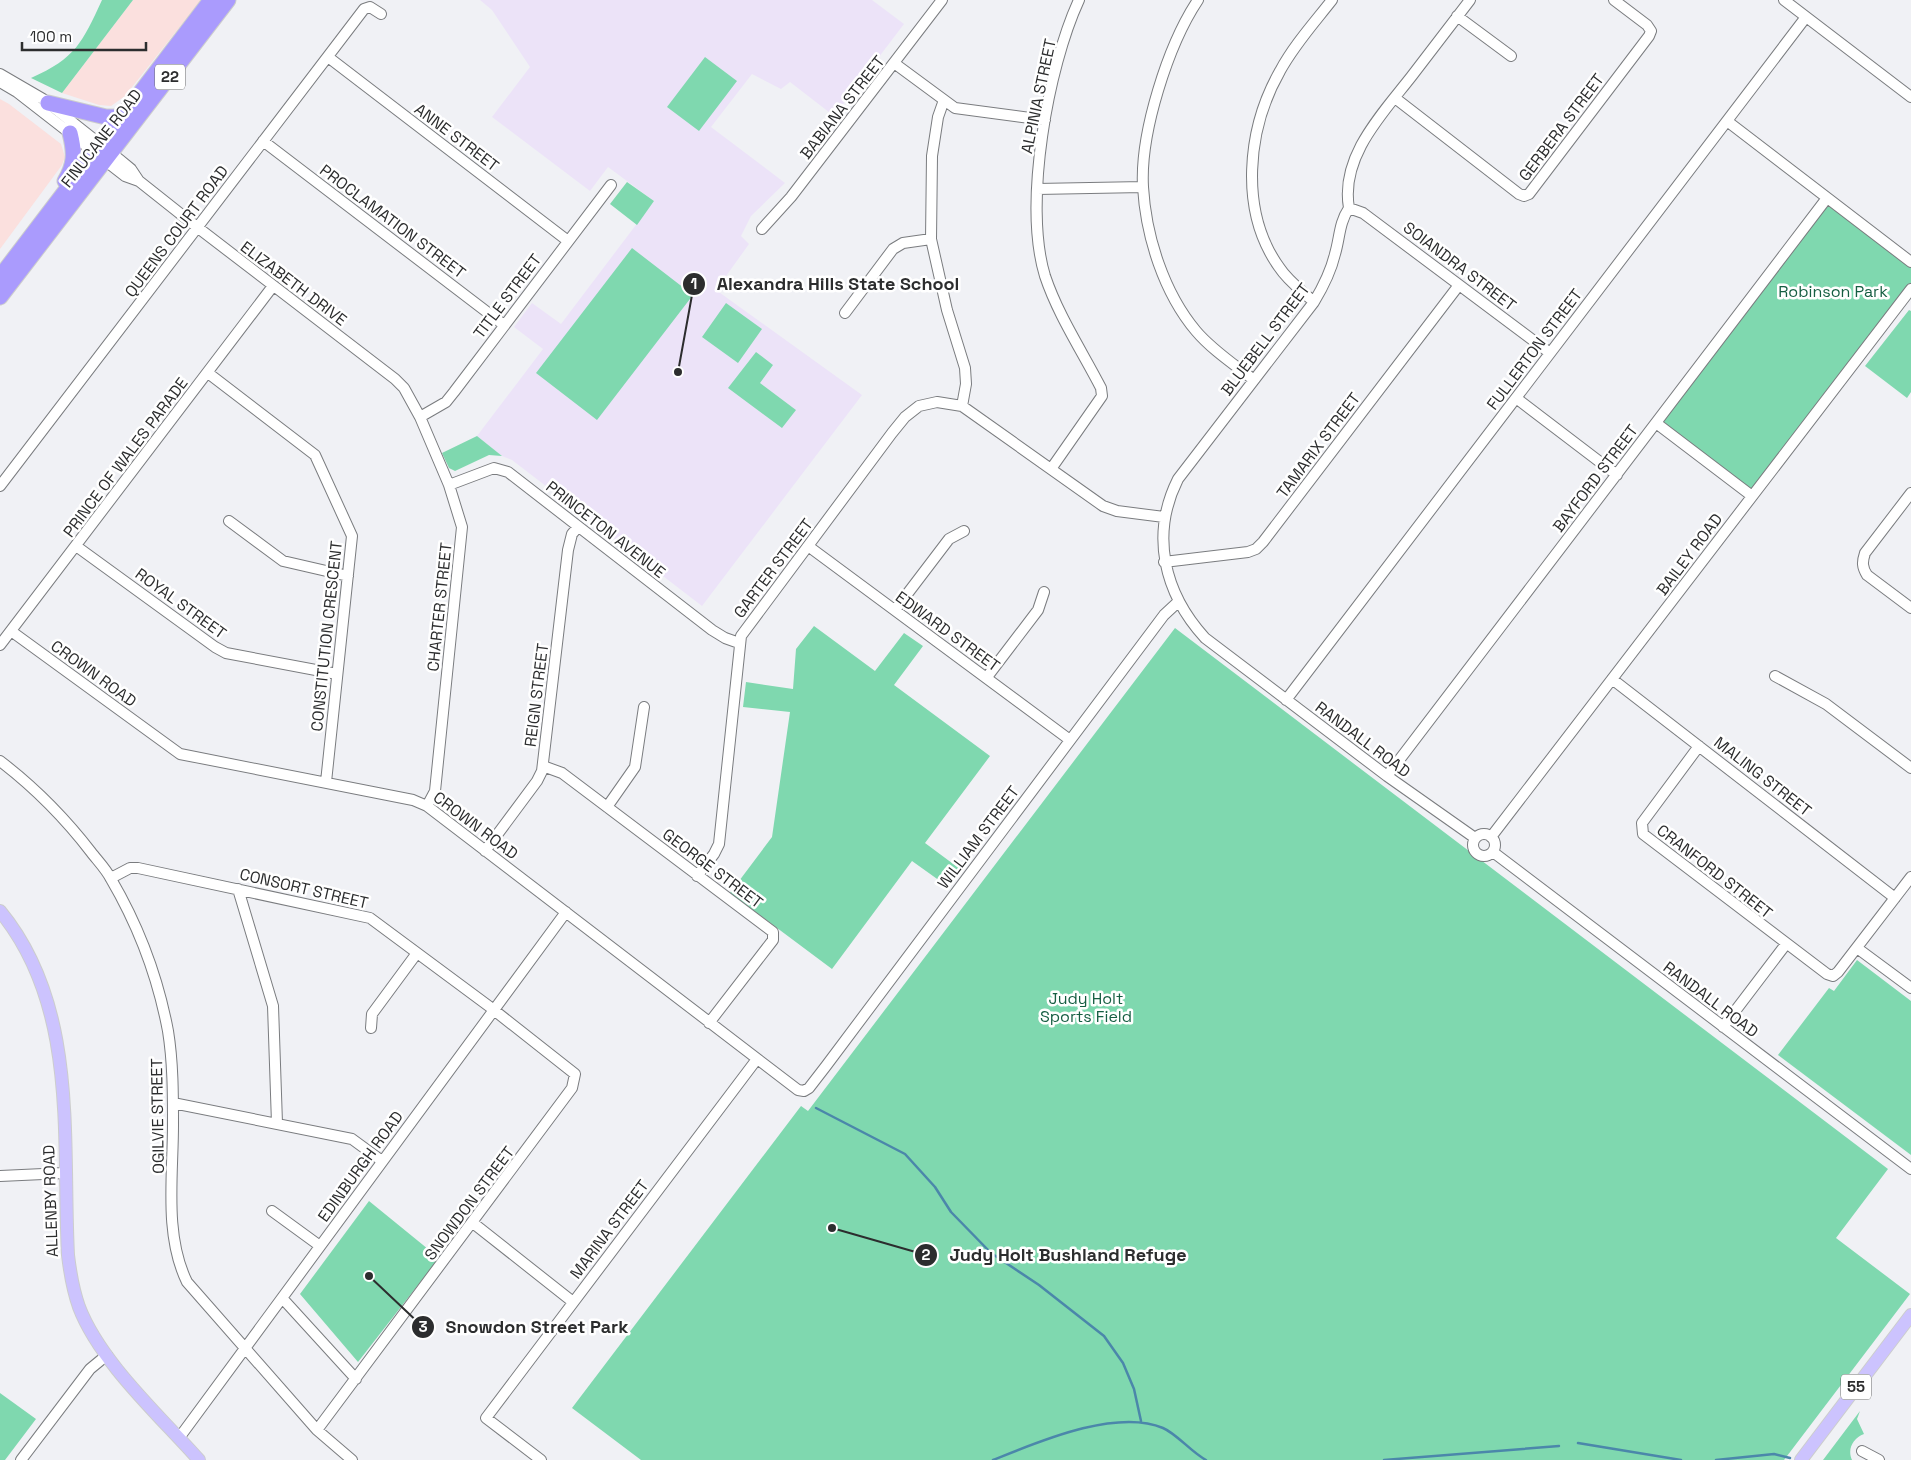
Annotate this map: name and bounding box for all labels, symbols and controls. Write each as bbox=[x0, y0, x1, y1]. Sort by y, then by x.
scale bar bbox=[22, 20, 146, 52]
text: 100 m bbox=[30, 27, 72, 46]
street label: ALPINIA STREET bbox=[1016, 37, 1061, 156]
street label: BABIANA STREET bbox=[795, 51, 889, 163]
road number: 22 bbox=[155, 64, 185, 90]
street label: GERBERA STREET bbox=[1514, 69, 1609, 185]
street label: FINUCANE ROAD bbox=[56, 85, 146, 192]
street label: ANNE STREET bbox=[410, 99, 503, 176]
street label: PROCLAMATION STREET bbox=[316, 160, 470, 283]
street label: QUEENS COURT ROAD bbox=[120, 161, 233, 301]
street label: SOIANDRA STREET bbox=[1399, 217, 1520, 316]
street label: ELIZABETH DRIVE bbox=[236, 236, 351, 330]
street label: TITLE STREET bbox=[469, 250, 546, 343]
callout: Alexandra Hills State School bbox=[682, 267, 969, 300]
text: Alexandra Hills State School bbox=[717, 272, 959, 295]
text: 1 bbox=[691, 274, 697, 293]
street label: BLUEBELL STREET bbox=[1216, 279, 1315, 400]
park label: Robinson Park bbox=[1778, 281, 1888, 302]
street label: FULLERTON STREET bbox=[1482, 285, 1587, 414]
street label: PRINCE OF WALES PARADE bbox=[58, 373, 192, 541]
street label: TAMARIX STREET bbox=[1272, 388, 1365, 502]
street label: BAYFORD STREET bbox=[1548, 420, 1643, 536]
street label: PRINCETON AVENUE bbox=[542, 476, 670, 583]
street label: BAILEY ROAD bbox=[1652, 509, 1727, 599]
street label: GARTER STREET bbox=[729, 514, 818, 622]
street label: CONSTITUTION CRESCENT bbox=[306, 540, 347, 732]
street label: CHARTER STREET bbox=[422, 541, 457, 673]
street label: ROYAL STREET bbox=[131, 563, 230, 644]
street label: EDWARD STREET bbox=[891, 586, 1004, 676]
street label: CROWN ROAD bbox=[47, 635, 141, 712]
street label: REIGN STREET bbox=[520, 642, 553, 748]
street label: RANDALL ROAD bbox=[1311, 697, 1414, 782]
street label: MALING STREET bbox=[1710, 732, 1816, 821]
street label: WILLIAM STREET bbox=[933, 782, 1024, 893]
street label: CROWN ROAD bbox=[429, 787, 522, 864]
street label: CRANFORD STREET bbox=[1653, 820, 1777, 923]
street label: GEORGE STREET bbox=[658, 824, 767, 913]
street label: CONSORT STREET bbox=[238, 863, 370, 913]
street label: RANDALL ROAD bbox=[1659, 957, 1762, 1042]
park label: Judy Holt Sports Field bbox=[1040, 988, 1132, 1027]
street label: OGILVIE STREET bbox=[146, 1058, 169, 1174]
street label: EDINBURGH ROAD bbox=[313, 1107, 408, 1226]
street label: SNOWDON STREET bbox=[420, 1142, 519, 1264]
street label: ALLENBY ROAD bbox=[38, 1144, 63, 1258]
street label: MARINA STREET bbox=[565, 1176, 654, 1283]
callout: Judy Holt Bushland Refuge bbox=[914, 1238, 1196, 1271]
text: Judy Holt Bushland Refuge bbox=[949, 1243, 1187, 1266]
text: 2 bbox=[922, 1245, 931, 1264]
callout: Snowdon Street Park bbox=[410, 1311, 638, 1344]
text: Snowdon Street Park bbox=[446, 1315, 628, 1338]
text: 3 bbox=[418, 1317, 428, 1336]
road number: 55 bbox=[1841, 1374, 1871, 1400]

